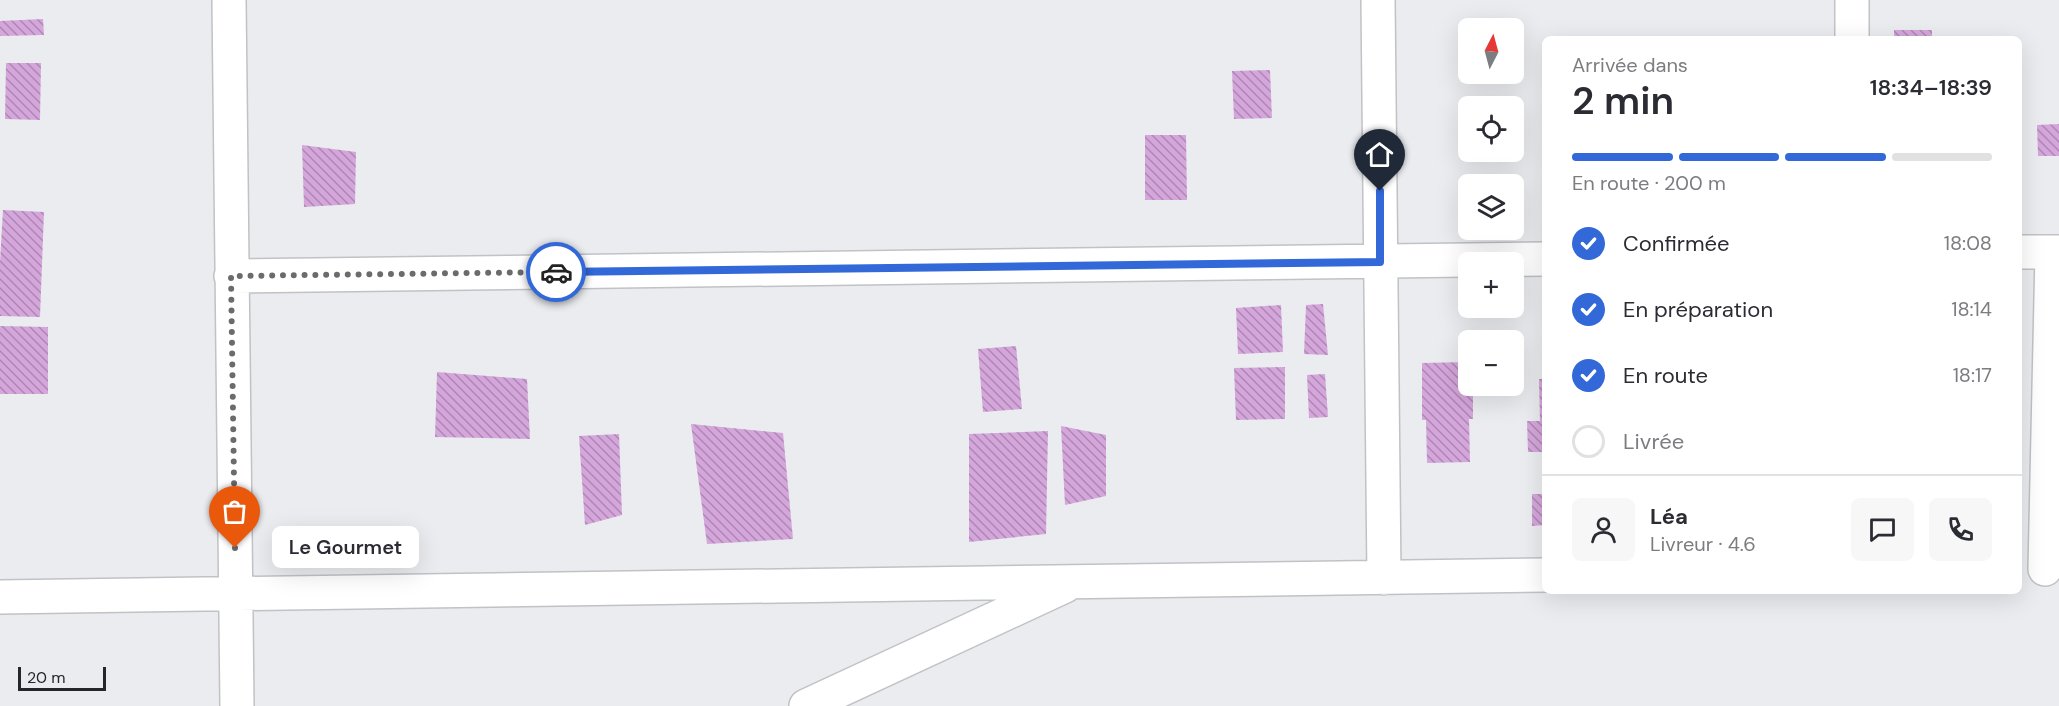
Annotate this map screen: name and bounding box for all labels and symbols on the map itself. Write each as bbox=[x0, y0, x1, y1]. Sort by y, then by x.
north arrow bbox=[1458, 18, 1524, 84]
pin bbox=[1354, 129, 1405, 191]
courier bbox=[526, 242, 586, 302]
pin bbox=[209, 486, 260, 548]
callout: Le Gourmet bbox=[271, 527, 418, 569]
scale bar bbox=[18, 664, 106, 692]

